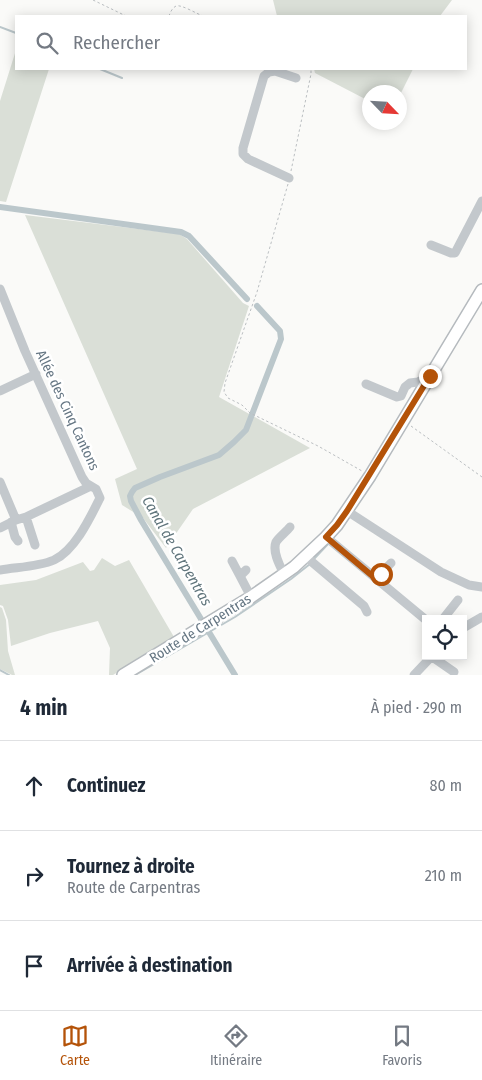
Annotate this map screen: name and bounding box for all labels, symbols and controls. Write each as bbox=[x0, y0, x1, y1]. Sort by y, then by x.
search box bbox=[15, 15, 467, 70]
icon: search bbox=[33, 29, 61, 57]
text: Rechercher bbox=[73, 31, 160, 54]
north arrow bbox=[362, 85, 407, 130]
street label: Allée des Cinq Cantons bbox=[32, 347, 103, 473]
route end bbox=[419, 365, 442, 388]
water label: Canal de Carpentras bbox=[138, 493, 216, 610]
route start bbox=[370, 563, 393, 586]
street label: Route de Carpentras bbox=[146, 590, 254, 667]
map controls bbox=[422, 615, 467, 660]
button: locate bbox=[422, 615, 467, 660]
text: 4 min bbox=[20, 695, 68, 721]
text: À pied · 290 m bbox=[371, 698, 462, 717]
icon: ahead bbox=[20, 772, 48, 800]
text: Continuez bbox=[67, 774, 146, 797]
text: 80 m bbox=[430, 776, 462, 795]
text: Tournez à droite bbox=[67, 855, 195, 878]
icon: right bbox=[20, 862, 48, 890]
text: 210 m bbox=[425, 866, 462, 885]
text: Route de Carpentras bbox=[67, 878, 200, 897]
icon: arrive bbox=[20, 952, 48, 980]
text: Arrivée à destination bbox=[67, 954, 233, 977]
tab: Carte bbox=[60, 1022, 90, 1069]
tab: Itinéraire bbox=[210, 1022, 262, 1069]
tab: Favoris bbox=[382, 1022, 422, 1069]

